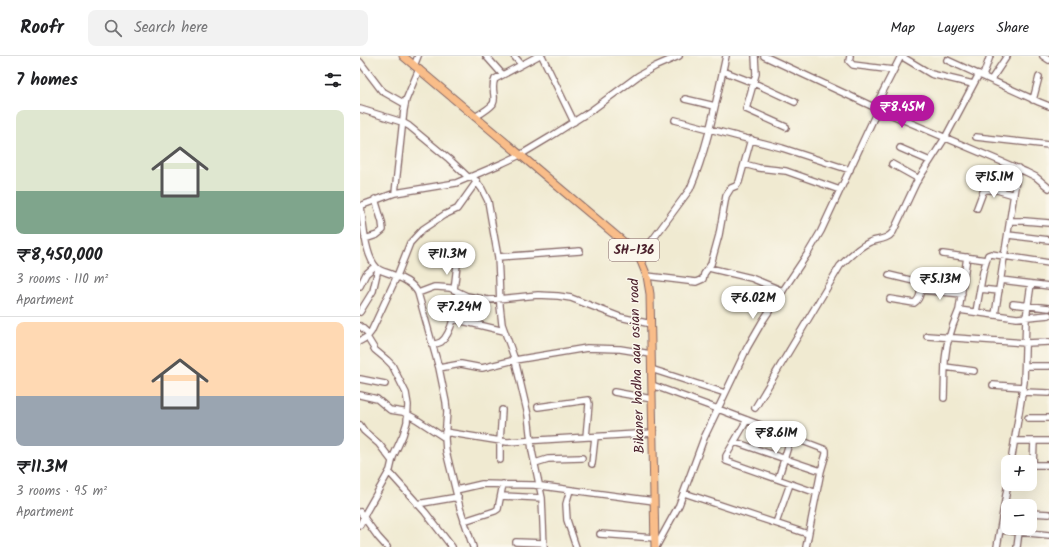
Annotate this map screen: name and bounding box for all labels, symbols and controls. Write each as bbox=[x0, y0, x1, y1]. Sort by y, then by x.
search box bbox=[88, 10, 368, 46]
text: Roofr bbox=[20, 13, 64, 43]
text: Search here bbox=[134, 16, 208, 40]
icon: search bbox=[102, 17, 124, 39]
text: Map bbox=[891, 17, 915, 39]
text: Layers bbox=[937, 17, 975, 39]
text: Share bbox=[997, 17, 1029, 39]
text: 7 homes bbox=[16, 67, 78, 94]
icon: filters bbox=[322, 69, 344, 91]
pin: ₹8.45M bbox=[869, 95, 935, 129]
text: ₹8.45M bbox=[879, 97, 925, 118]
icon: home bbox=[144, 136, 216, 208]
pin: ₹15.1M bbox=[961, 165, 1027, 199]
text: ₹15.1M bbox=[975, 167, 1013, 188]
road number: SH-136 bbox=[609, 239, 659, 261]
text: ₹8,450,000 bbox=[16, 242, 102, 269]
pin: ₹11.3M bbox=[414, 242, 480, 276]
text: ₹11.3M bbox=[427, 244, 467, 265]
pin: ₹5.13M bbox=[907, 267, 973, 301]
text: 3 rooms · 110 m² bbox=[16, 269, 108, 290]
text: ₹5.13M bbox=[919, 269, 961, 290]
street label: Bikaner hadha aau osian road bbox=[623, 277, 651, 454]
pin: ₹6.02M bbox=[720, 286, 786, 320]
text: ₹6.02M bbox=[730, 288, 776, 309]
text: Apartment bbox=[16, 290, 74, 311]
pin: ₹7.24M bbox=[426, 295, 492, 329]
text: ₹7.24M bbox=[436, 297, 482, 318]
icon: home bbox=[144, 348, 216, 420]
pin: ₹8.61M bbox=[743, 421, 809, 455]
text: ₹8.61M bbox=[755, 423, 797, 444]
text: ₹11.3M bbox=[16, 454, 67, 481]
map controls bbox=[1001, 455, 1037, 535]
button: + bbox=[1001, 455, 1037, 491]
text: 3 rooms · 95 m² bbox=[16, 481, 107, 502]
button: − bbox=[1001, 499, 1037, 535]
text: Apartment bbox=[16, 502, 74, 523]

